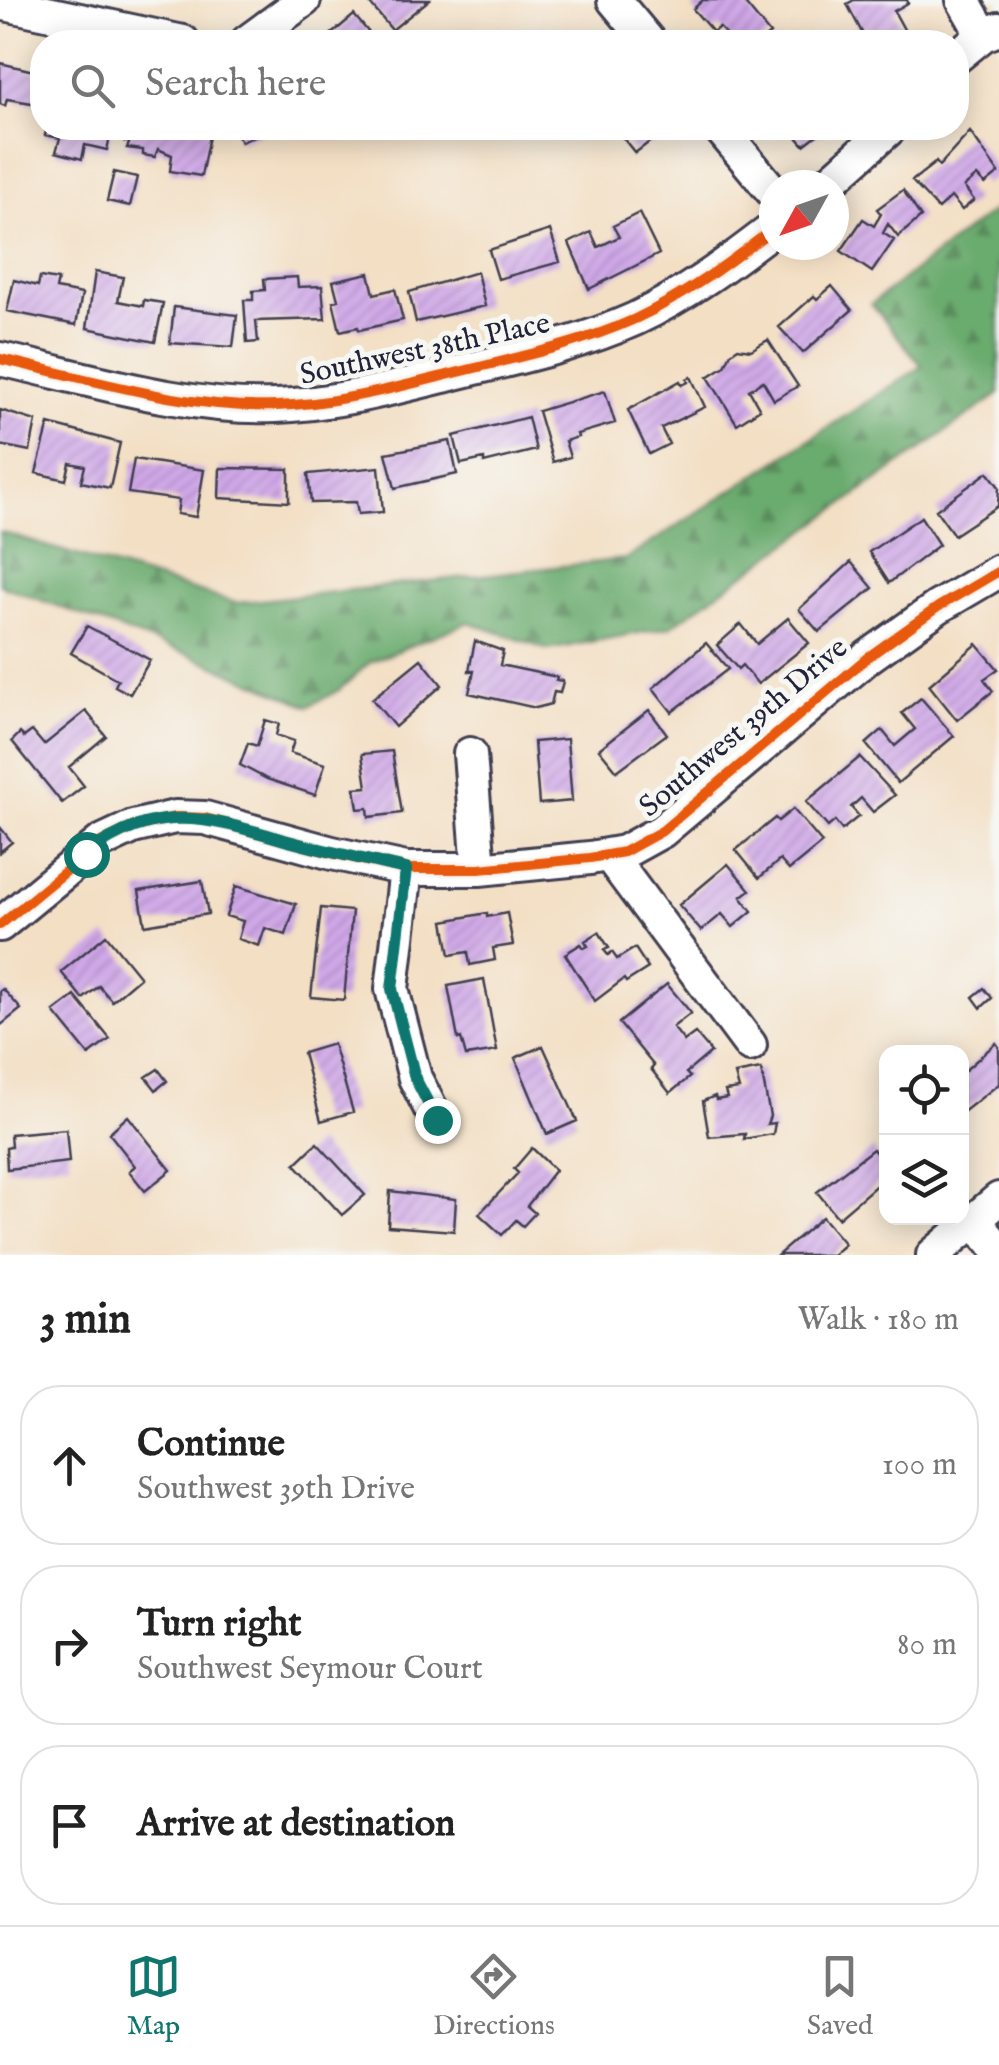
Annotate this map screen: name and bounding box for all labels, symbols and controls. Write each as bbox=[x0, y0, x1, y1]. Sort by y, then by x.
search box bbox=[30, 30, 969, 140]
icon: search bbox=[65, 58, 120, 113]
text: Search here bbox=[145, 61, 326, 109]
north arrow bbox=[759, 170, 849, 260]
street label: Southwest 38th Place bbox=[297, 305, 553, 395]
street label: Southwest 39th Drive bbox=[632, 630, 856, 826]
route start bbox=[64, 832, 110, 878]
map controls bbox=[879, 1045, 969, 1225]
button: locate bbox=[879, 1045, 969, 1135]
route end bbox=[415, 1098, 461, 1144]
button: layers bbox=[879, 1135, 969, 1225]
text: 3 min bbox=[40, 1294, 131, 1347]
text: Walk · 180 m bbox=[798, 1300, 959, 1341]
text: Continue bbox=[137, 1421, 285, 1469]
icon: ahead bbox=[42, 1438, 97, 1493]
text: 100 m bbox=[882, 1445, 957, 1486]
text: Southwest 39th Drive bbox=[137, 1469, 415, 1510]
text: Turn right bbox=[137, 1601, 301, 1649]
icon: right bbox=[42, 1618, 97, 1673]
text: 80 m bbox=[897, 1625, 957, 1666]
text: Southwest Seymour Court bbox=[137, 1649, 483, 1690]
icon: arrive bbox=[42, 1798, 97, 1853]
text: Arrive at destination bbox=[137, 1801, 455, 1849]
tab: Map bbox=[126, 1949, 181, 2044]
tab: Directions bbox=[433, 1949, 555, 2044]
tab: Saved bbox=[807, 1949, 873, 2044]

